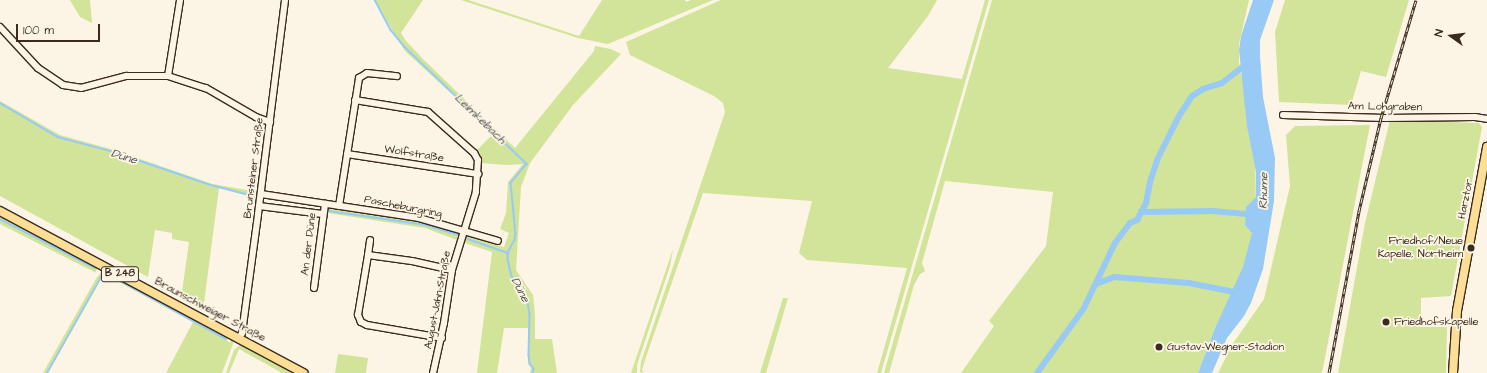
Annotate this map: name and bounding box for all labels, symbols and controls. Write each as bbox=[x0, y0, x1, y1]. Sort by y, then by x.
scale bar bbox=[18, 16, 102, 42]
north arrow bbox=[1431, 16, 1471, 56]
text: 100 m bbox=[23, 22, 54, 39]
text: N bbox=[1431, 28, 1447, 38]
water label: Leimkebach bbox=[451, 91, 509, 147]
street label: Am Lohgraben bbox=[1348, 100, 1422, 114]
street label: Brunsteiner Straße bbox=[241, 117, 267, 219]
street label: Wolfstraße bbox=[383, 143, 445, 165]
water label: Düne bbox=[109, 146, 139, 168]
water label: Rhume bbox=[1256, 173, 1272, 209]
street label: Harztor bbox=[1456, 178, 1476, 220]
street label: Pascheburgring bbox=[363, 193, 443, 221]
street label: An der Düne bbox=[299, 212, 319, 276]
place label: Friedhof/Neue Kapelle, Northeim bbox=[1378, 235, 1463, 261]
marker: Friedhof/Neue Kapelle, Northeim bbox=[1466, 243, 1476, 253]
street label: August-Jahn-Straße bbox=[422, 250, 454, 350]
road number: B 248 bbox=[100, 266, 140, 282]
street label: Braunschweiger Straße bbox=[152, 275, 268, 345]
water label: Düne bbox=[508, 275, 532, 305]
place label: Friedhofskapelle bbox=[1394, 315, 1478, 329]
marker: Friedhofskapelle bbox=[1381, 317, 1391, 327]
place label: Gustav-Wegner-Stadion bbox=[1167, 340, 1284, 354]
marker: Gustav-Wegner-Stadion bbox=[1154, 342, 1164, 352]

